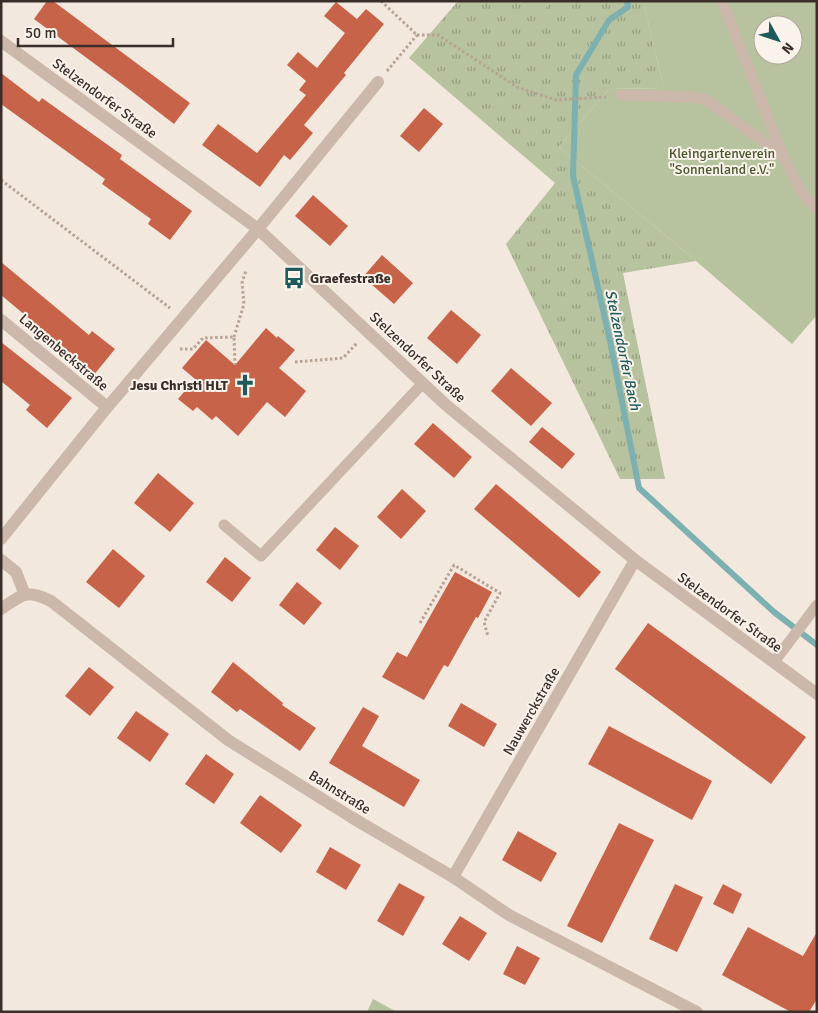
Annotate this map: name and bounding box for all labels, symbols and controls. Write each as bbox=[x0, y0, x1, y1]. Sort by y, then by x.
scale bar bbox=[18, 15, 172, 47]
north arrow bbox=[753, 15, 803, 65]
text: 50 m bbox=[25, 24, 56, 42]
text: N bbox=[778, 39, 797, 57]
street label: Stelzendorfer Straße bbox=[49, 55, 160, 142]
park label: Kleingartenverein "Sonnenland e.V." bbox=[669, 145, 775, 178]
bus stop icon: Graefestraße bbox=[281, 265, 307, 291]
place label: Graefestraße bbox=[310, 270, 391, 287]
water label: Stelzendorfer Bach bbox=[601, 288, 645, 413]
street label: Stelzendorfer Straße bbox=[366, 308, 469, 406]
street label: Langenbeckstraße bbox=[16, 310, 112, 395]
church icon: Jesu Christi HLT bbox=[232, 372, 258, 398]
place label: Jesu Christi HLT bbox=[130, 377, 229, 394]
street label: Stelzendorfer Straße bbox=[674, 569, 785, 656]
street label: Nauwerckstraße bbox=[499, 664, 563, 758]
street label: Bahnstraße bbox=[306, 767, 374, 818]

